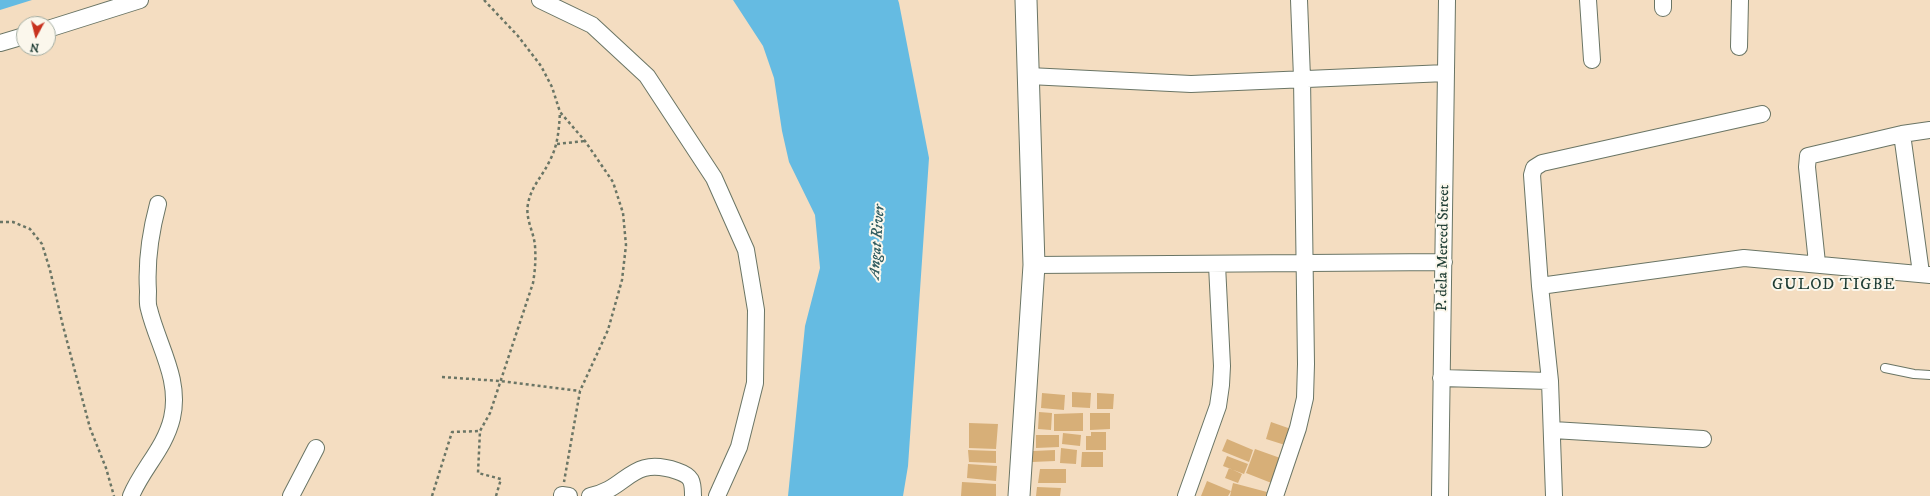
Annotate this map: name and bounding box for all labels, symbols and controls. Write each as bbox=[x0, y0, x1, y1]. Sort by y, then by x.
north arrow bbox=[16, 16, 56, 56]
text: N bbox=[29, 39, 40, 54]
street label: P. dela Merced Street bbox=[1434, 185, 1454, 311]
water label: Angat River bbox=[866, 204, 890, 280]
district label: GULOD TIGBE bbox=[1772, 276, 1896, 296]

